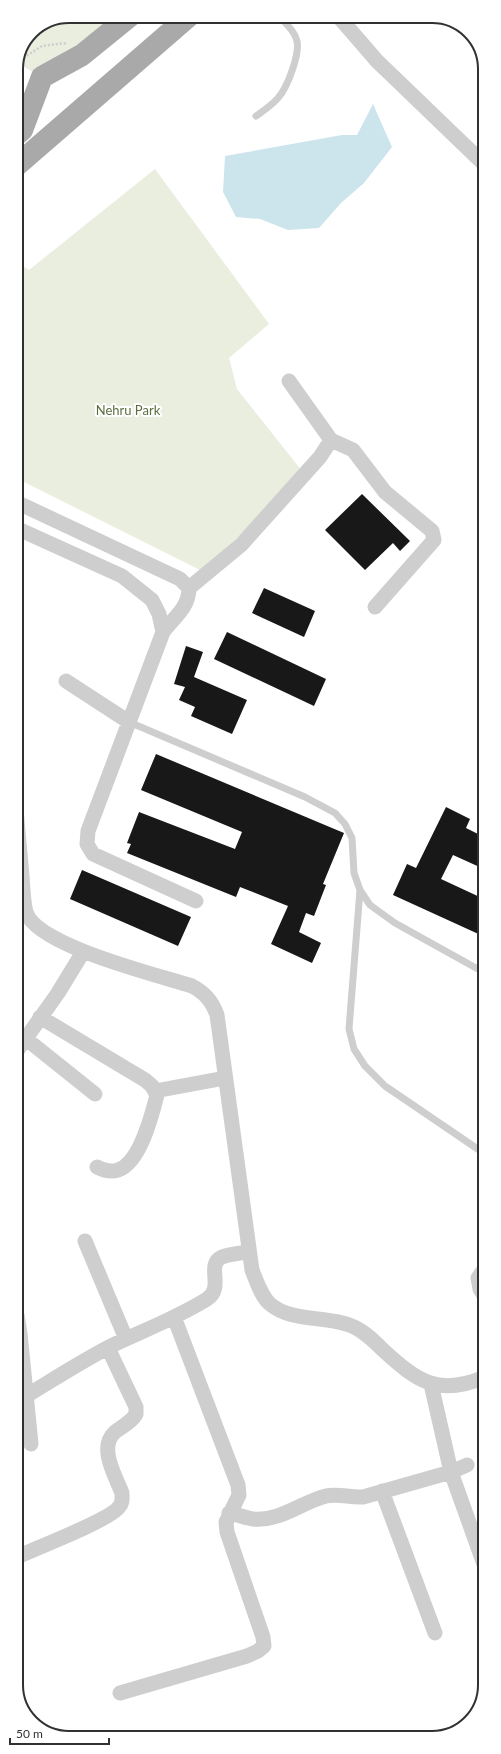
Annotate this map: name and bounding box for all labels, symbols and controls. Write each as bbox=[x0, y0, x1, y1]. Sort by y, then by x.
park label: Nehru Park bbox=[96, 402, 161, 418]
scale bar bbox=[10, 1720, 109, 1746]
text: 50 m bbox=[16, 1726, 43, 1741]

